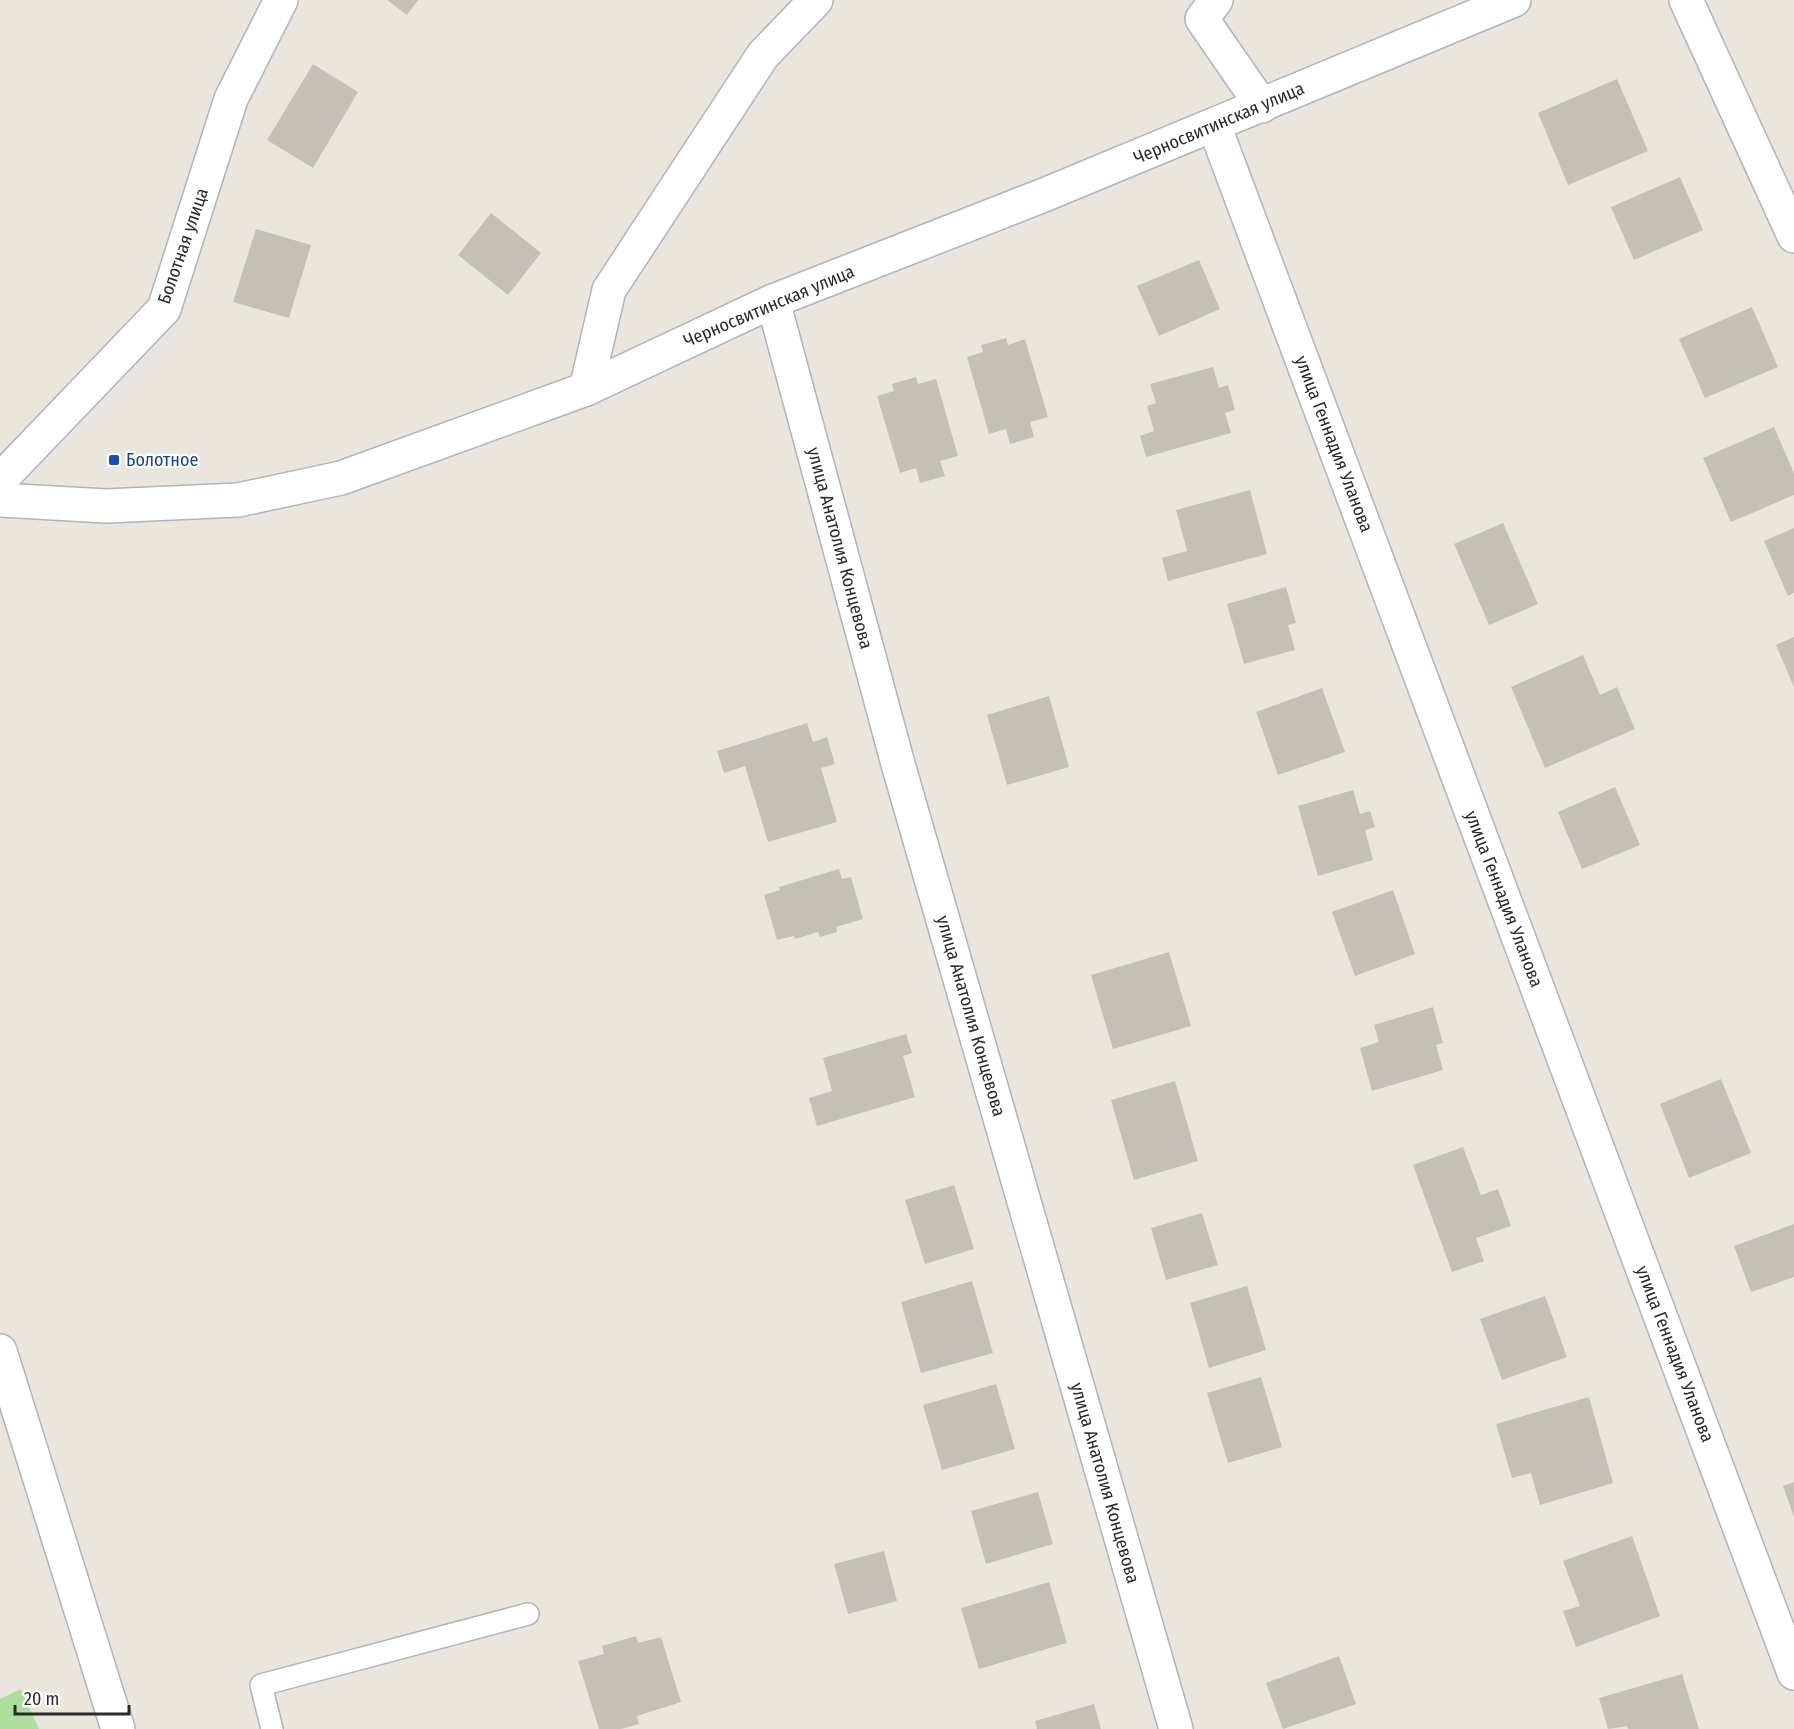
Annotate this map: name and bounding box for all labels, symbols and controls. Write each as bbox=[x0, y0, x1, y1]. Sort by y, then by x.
street label: Черносвитинская улица bbox=[1130, 77, 1308, 169]
street label: Болотная улица bbox=[153, 185, 213, 307]
street label: Черносвитинская улица bbox=[680, 260, 858, 352]
street label: улица Геннадия Уланова bbox=[1290, 353, 1378, 536]
street label: улица Анатолия Концевова bbox=[802, 445, 878, 651]
place label: Болотное bbox=[126, 449, 198, 471]
marker: Болотное bbox=[107, 453, 121, 467]
street label: улица Геннадия Уланова bbox=[1460, 808, 1548, 991]
street label: улица Анатолия Концевова bbox=[932, 913, 1010, 1119]
street label: улица Геннадия Уланова bbox=[1631, 1263, 1719, 1446]
street label: улица Анатолия Концевова bbox=[1066, 1380, 1144, 1586]
scale bar bbox=[15, 1678, 129, 1716]
text: 20 m bbox=[24, 1688, 59, 1710]

